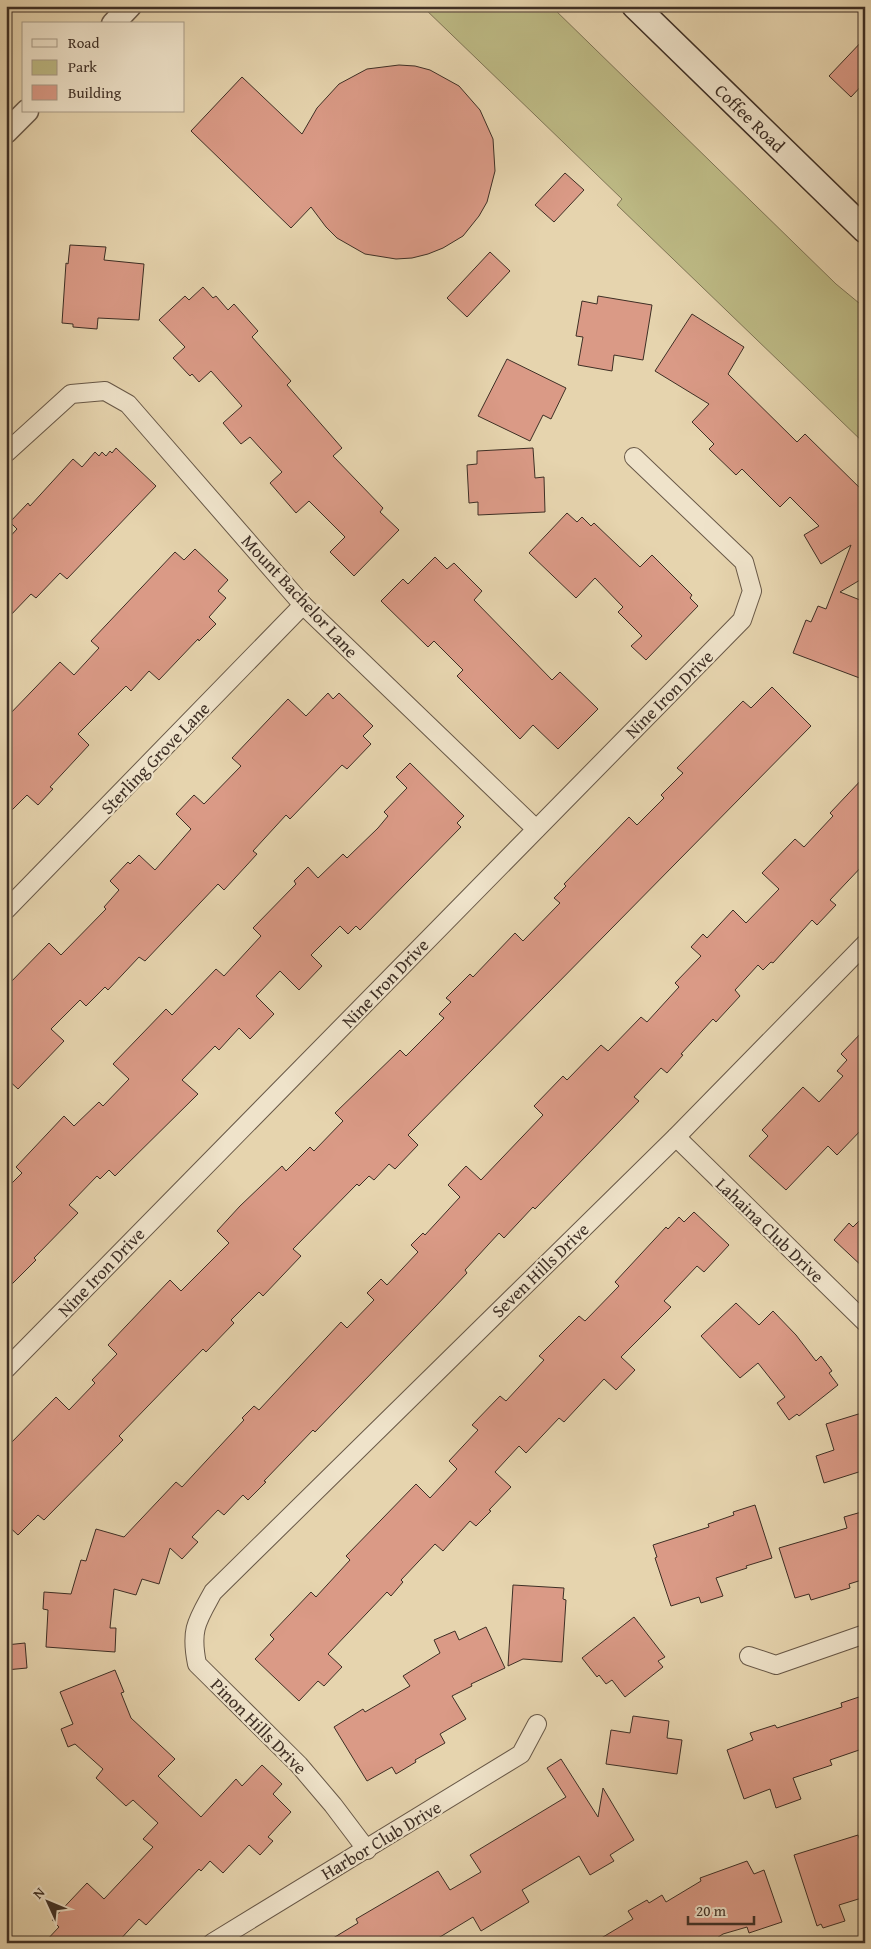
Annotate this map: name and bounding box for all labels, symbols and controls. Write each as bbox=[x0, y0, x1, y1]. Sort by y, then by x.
legend bbox=[22, 22, 185, 112]
text: Road bbox=[68, 32, 99, 53]
text: Park bbox=[68, 56, 97, 77]
street label: Coffee Road bbox=[709, 77, 792, 159]
text: Building bbox=[68, 82, 122, 103]
street label: Mount Bachelor Lane bbox=[235, 528, 365, 664]
street label: Nine Iron Drive bbox=[619, 644, 719, 744]
street label: Sterling Grove Lane bbox=[94, 696, 216, 820]
street label: Nine Iron Drive bbox=[335, 932, 435, 1034]
street label: Lahaina Club Drive bbox=[710, 1171, 830, 1289]
street label: Seven Hills Drive bbox=[485, 1216, 595, 1324]
street label: Nine Iron Drive bbox=[51, 1221, 151, 1323]
street label: Pinon Hills Drive bbox=[205, 1672, 313, 1780]
street label: Harbor Club Drive bbox=[316, 1793, 446, 1887]
north arrow bbox=[22, 1876, 72, 1926]
text: N bbox=[28, 1882, 50, 1903]
scale bar bbox=[688, 1894, 755, 1926]
text: 20 m bbox=[696, 1900, 727, 1921]

